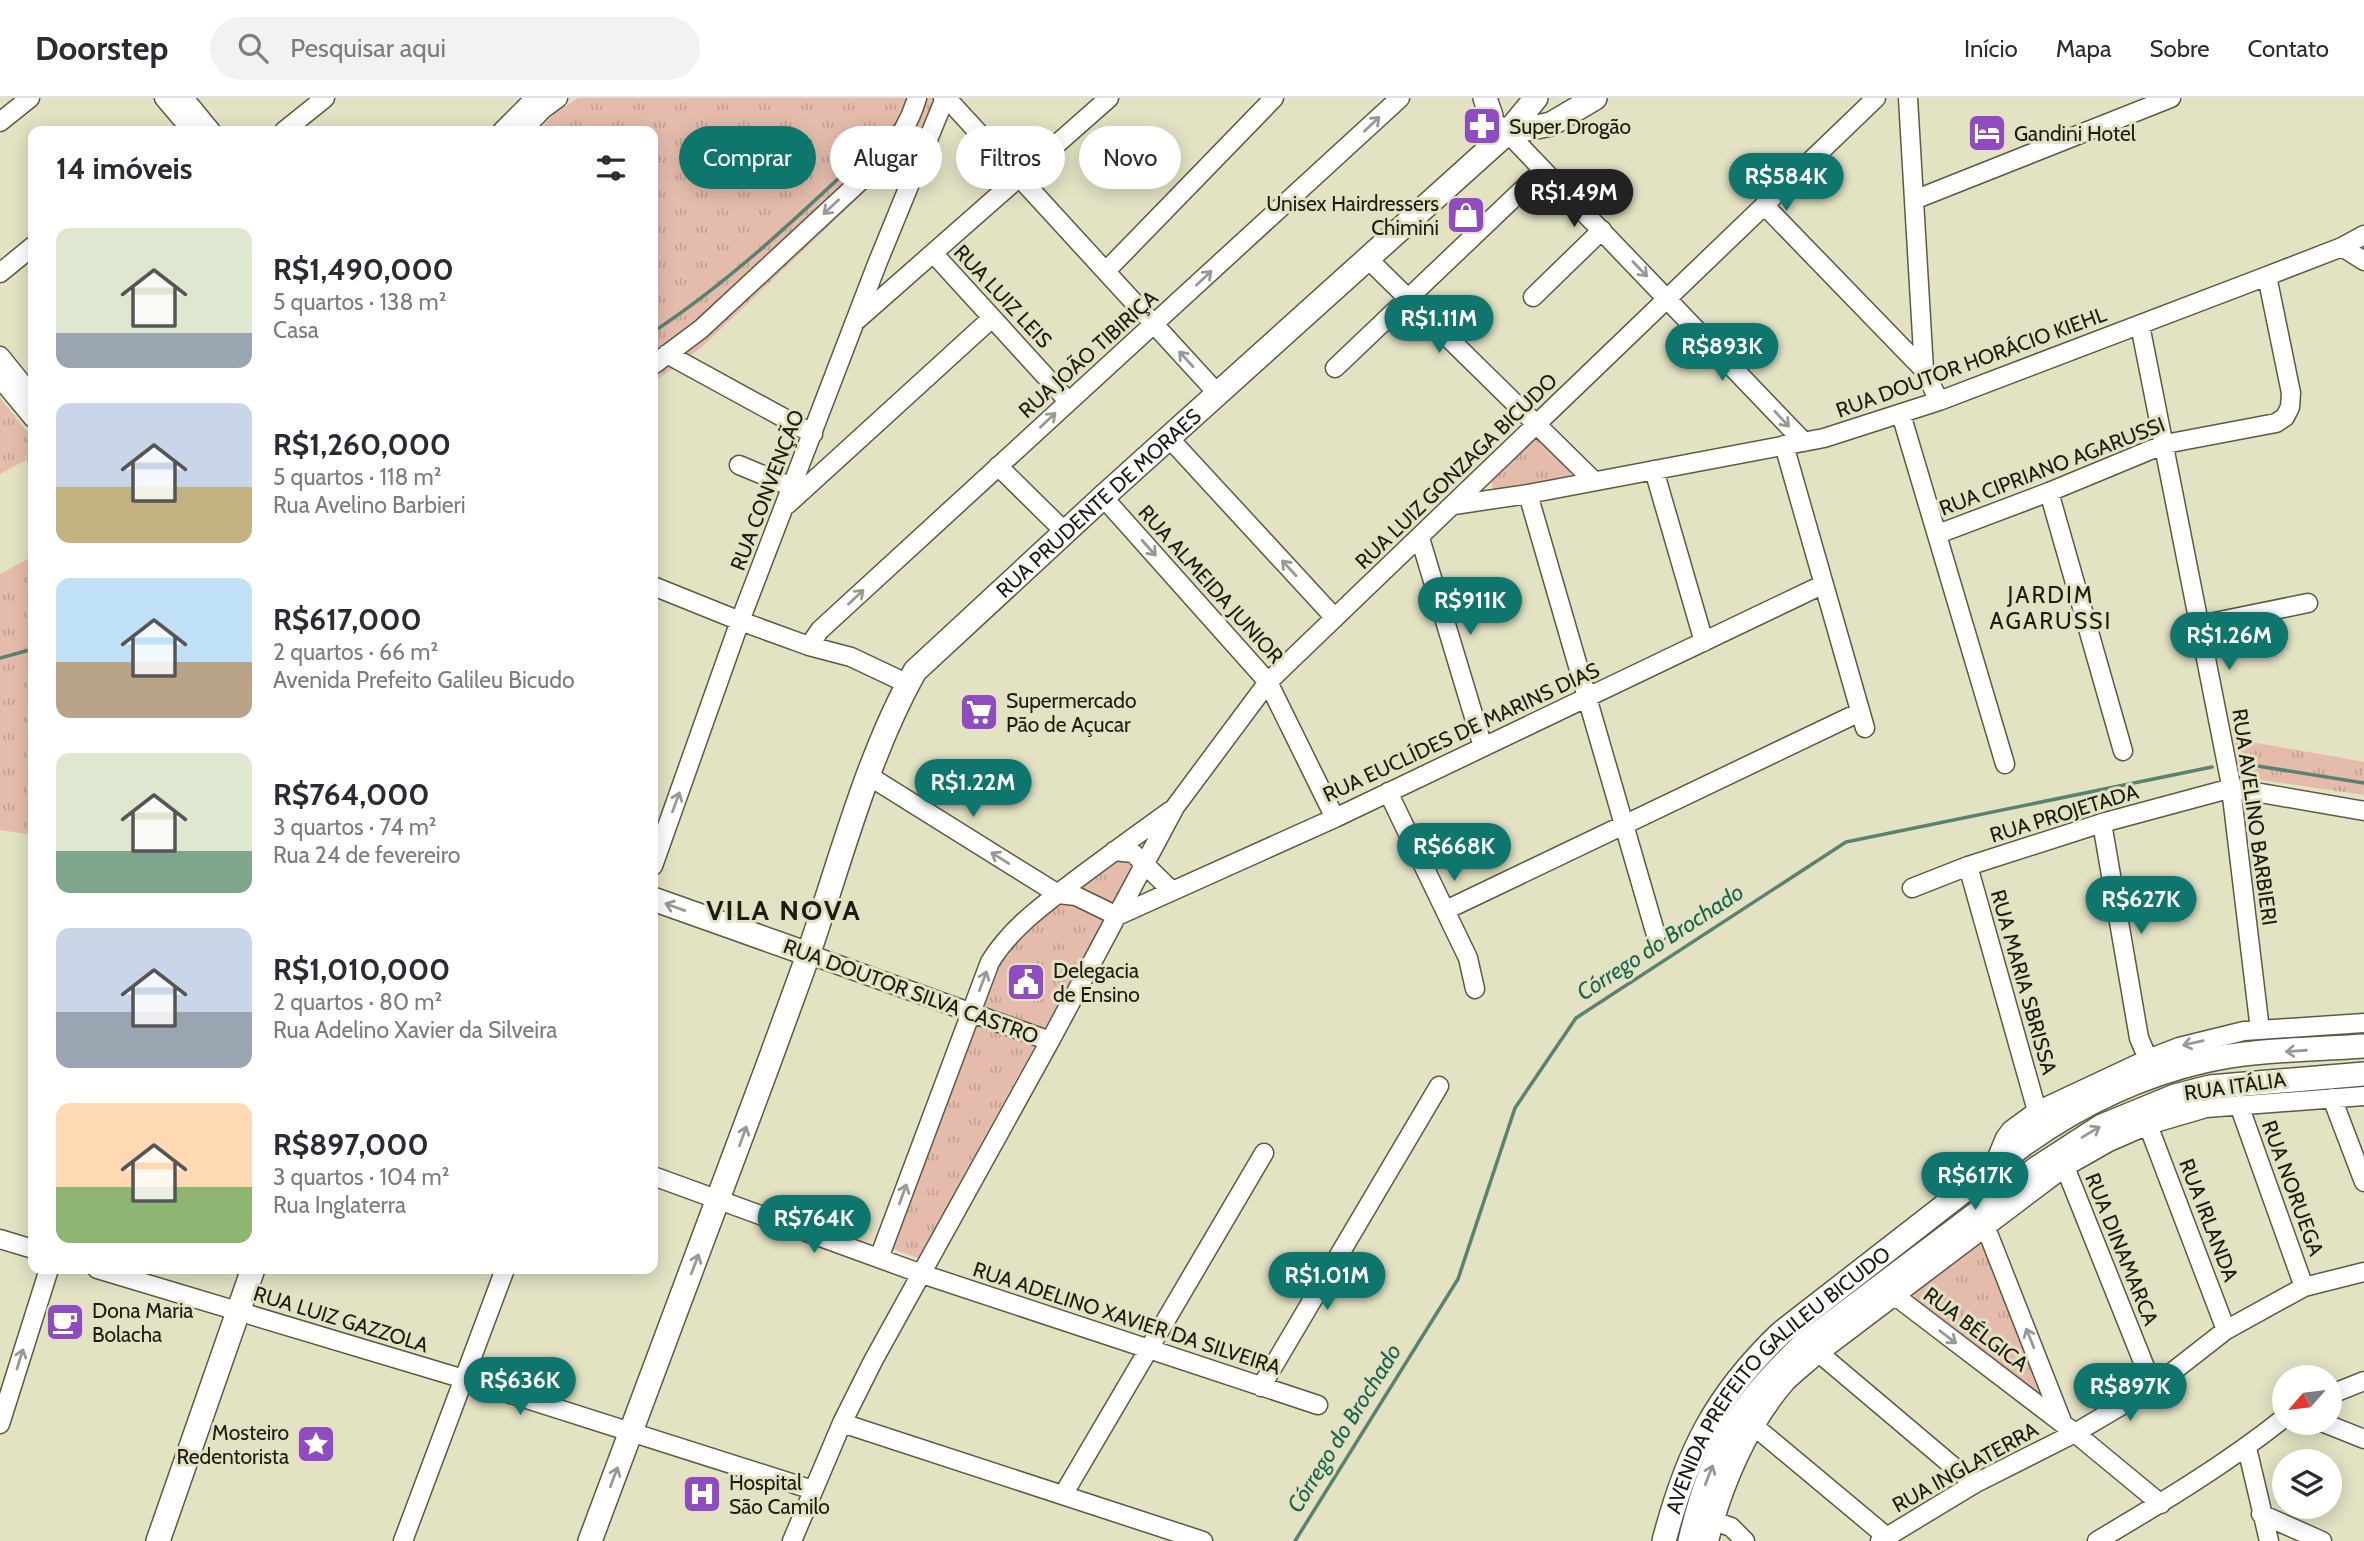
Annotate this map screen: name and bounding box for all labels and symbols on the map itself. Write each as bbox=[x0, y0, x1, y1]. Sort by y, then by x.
pharmacy icon: Super Drogão bbox=[1461, 105, 1503, 147]
hotel icon: Gandini Hotel bbox=[1966, 112, 2008, 154]
place label: Super Drogão bbox=[1509, 114, 1631, 139]
one-way arrow bbox=[1363, 116, 1381, 132]
place label: Gandini Hotel bbox=[2014, 121, 2136, 146]
pin: R$584K bbox=[1729, 153, 1843, 213]
pin: R$1.49M bbox=[1509, 170, 1639, 229]
place label: Unisex Hairdressers Chimini bbox=[1266, 191, 1439, 240]
shop icon: Unisex Hairdressers Chimini bbox=[1445, 194, 1487, 236]
one-way arrow bbox=[823, 199, 840, 216]
street label: RUA LUIZ LEIS bbox=[949, 239, 1057, 353]
one-way arrow bbox=[1631, 261, 1648, 278]
one-way arrow bbox=[1195, 270, 1213, 286]
street label: RUA JOÃO TIBIRIÇA bbox=[1013, 284, 1163, 423]
pin: R$1.11M bbox=[1374, 296, 1504, 355]
street label: RUA DOUTOR HORÁCIO KIEHL bbox=[1832, 301, 2110, 423]
pin: R$893K bbox=[1665, 324, 1779, 383]
one-way arrow bbox=[1178, 350, 1194, 368]
street label: RUA LUIZ GONZAGA BICUDO bbox=[1350, 368, 1562, 574]
street label: RUA PRUDENTE DE MORAES bbox=[990, 403, 1206, 602]
street label: RUA CONVENÇÃO bbox=[724, 406, 809, 574]
one-way arrow bbox=[1774, 410, 1791, 427]
street label: RUA CIPRIANO AGARUSSI bbox=[1936, 411, 2168, 521]
one-way arrow bbox=[1039, 412, 1057, 428]
street label: RUA ALMEIDA JUNIOR bbox=[1133, 500, 1289, 669]
one-way arrow bbox=[1141, 539, 1157, 557]
one-way arrow bbox=[1281, 559, 1297, 577]
pin: R$911K bbox=[1413, 578, 1527, 637]
district label: JARDIM AGARUSSI bbox=[1990, 581, 2112, 635]
one-way arrow bbox=[847, 589, 865, 605]
pin: R$1.26M bbox=[2164, 612, 2294, 672]
street label: RUA EUCLÍDES DE MARINS DIAS bbox=[1319, 657, 1603, 807]
place label: Supermercado Pão de Açucar bbox=[1006, 688, 1137, 737]
supermarket icon: Supermercado Pão de Açucar bbox=[958, 691, 1000, 733]
street label: RUA AVELINO BARBIERI bbox=[2227, 707, 2283, 927]
pin: R$1.22M bbox=[908, 760, 1038, 819]
street label: RUA PROJETADA bbox=[1987, 779, 2141, 847]
one-way arrow bbox=[671, 792, 683, 814]
pin: R$668K bbox=[1397, 824, 1511, 883]
one-way arrow bbox=[990, 850, 1010, 864]
pin: R$627K bbox=[2084, 876, 2198, 936]
water label: Córrego do Brochado bbox=[1571, 878, 1749, 1006]
street label: RUA MARIA SBRISSA bbox=[1986, 887, 2062, 1077]
district label: VILA NOVA bbox=[706, 893, 862, 927]
one-way arrow bbox=[664, 900, 686, 912]
street label: RUA DOUTOR SILVA CASTRO bbox=[780, 933, 1042, 1049]
place label: Delegacia de Ensino bbox=[1053, 958, 1140, 1007]
public building icon: Delegacia de Ensino bbox=[1005, 961, 1047, 1003]
one-way arrow bbox=[977, 971, 990, 993]
one-way arrow bbox=[2182, 1037, 2205, 1050]
one-way arrow bbox=[2285, 1045, 2308, 1058]
street label: RUA ITÁLIA bbox=[2183, 1066, 2287, 1106]
street label: RUA NORUEGA bbox=[2257, 1117, 2329, 1259]
one-way arrow bbox=[737, 1125, 750, 1147]
one-way arrow bbox=[2081, 1125, 2101, 1139]
pin: R$617K bbox=[1918, 1152, 2032, 1212]
street label: RUA IRLANDA bbox=[2174, 1155, 2244, 1285]
street label: RUA DINAMARCA bbox=[2080, 1169, 2164, 1329]
one-way arrow bbox=[898, 1184, 910, 1206]
pin: R$764K bbox=[757, 1196, 871, 1255]
street label: AVENIDA PREFEITO GALILEU BICUDO bbox=[1660, 1241, 1895, 1517]
pin: R$1.01M bbox=[1262, 1252, 1392, 1312]
one-way arrow bbox=[690, 1254, 702, 1276]
street label: RUA ADELINO XAVIER DA SILVEIRA bbox=[970, 1256, 1284, 1380]
street label: RUA LUIZ GAZZOLA bbox=[251, 1281, 431, 1358]
street label: RUA BÉLGICA bbox=[1919, 1281, 2033, 1377]
place label: Dona Maria Bolacha bbox=[92, 1298, 193, 1347]
cafe icon: Dona Maria Bolacha bbox=[44, 1301, 86, 1343]
one-way arrow bbox=[2023, 1327, 2036, 1349]
one-way arrow bbox=[1939, 1329, 1957, 1344]
water label: Córrego do Brochado bbox=[1281, 1339, 1407, 1517]
one-way arrow bbox=[15, 1348, 28, 1370]
pin: R$636K bbox=[463, 1358, 577, 1417]
pin: R$897K bbox=[2073, 1364, 2187, 1423]
north arrow bbox=[2272, 1365, 2342, 1435]
street label: RUA INGLATERRA bbox=[1888, 1417, 2042, 1517]
place label: Mosteiro Redentorista bbox=[177, 1420, 289, 1469]
place icon: Mosteiro Redentorista bbox=[295, 1423, 337, 1465]
one-way arrow bbox=[1703, 1465, 1716, 1487]
one-way arrow bbox=[609, 1467, 622, 1489]
place label: Hospital São Camilo bbox=[729, 1470, 830, 1519]
hospital icon: Hospital São Camilo bbox=[681, 1473, 723, 1515]

